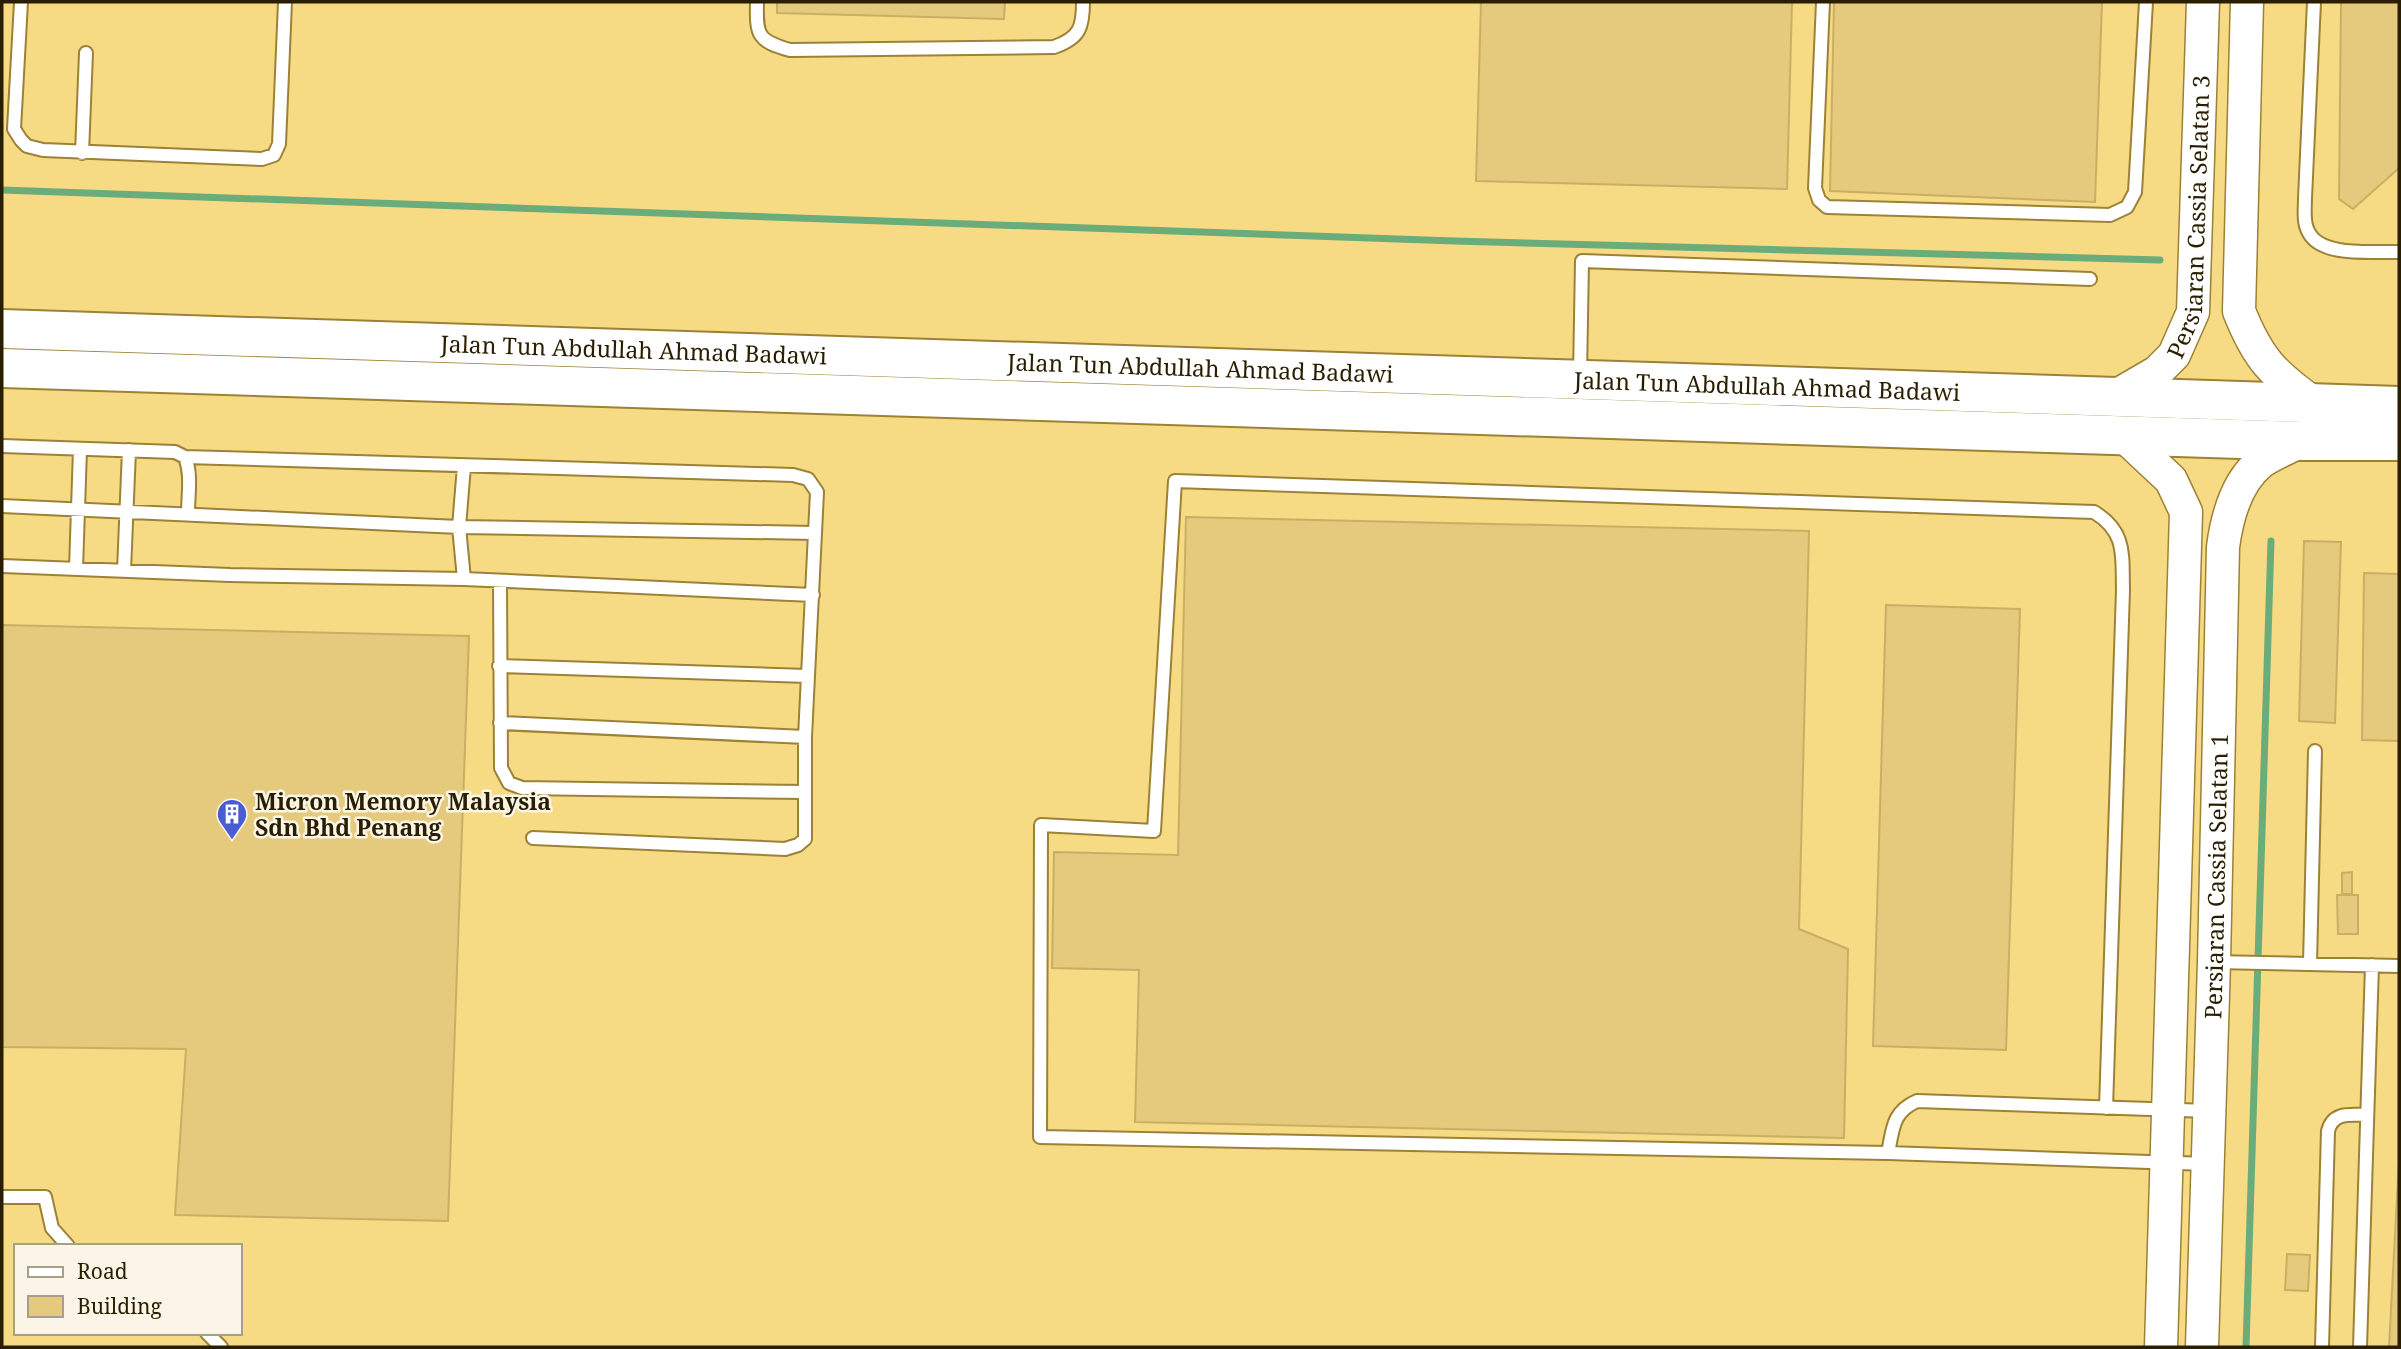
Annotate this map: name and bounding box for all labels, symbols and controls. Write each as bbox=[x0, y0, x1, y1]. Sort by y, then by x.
street label: Persiaran Cassia Selatan 3 bbox=[2159, 75, 2217, 363]
street label: Jalan Tun Abdullah Ahmad Badawi bbox=[439, 327, 828, 372]
street label: Jalan Tun Abdullah Ahmad Badawi bbox=[1006, 345, 1395, 390]
street label: Jalan Tun Abdullah Ahmad Badawi bbox=[1572, 363, 1961, 408]
street label: Persiaran Cassia Selatan 1 bbox=[2196, 733, 2235, 1020]
place label: Micron Memory Malaysia Sdn Bhd Penang bbox=[255, 785, 551, 843]
building icon: Micron Memory Malaysia Sdn Bhd Penang bbox=[215, 797, 249, 841]
legend bbox=[14, 1244, 242, 1335]
text: Road bbox=[77, 1257, 128, 1285]
text: Building bbox=[77, 1292, 162, 1320]

